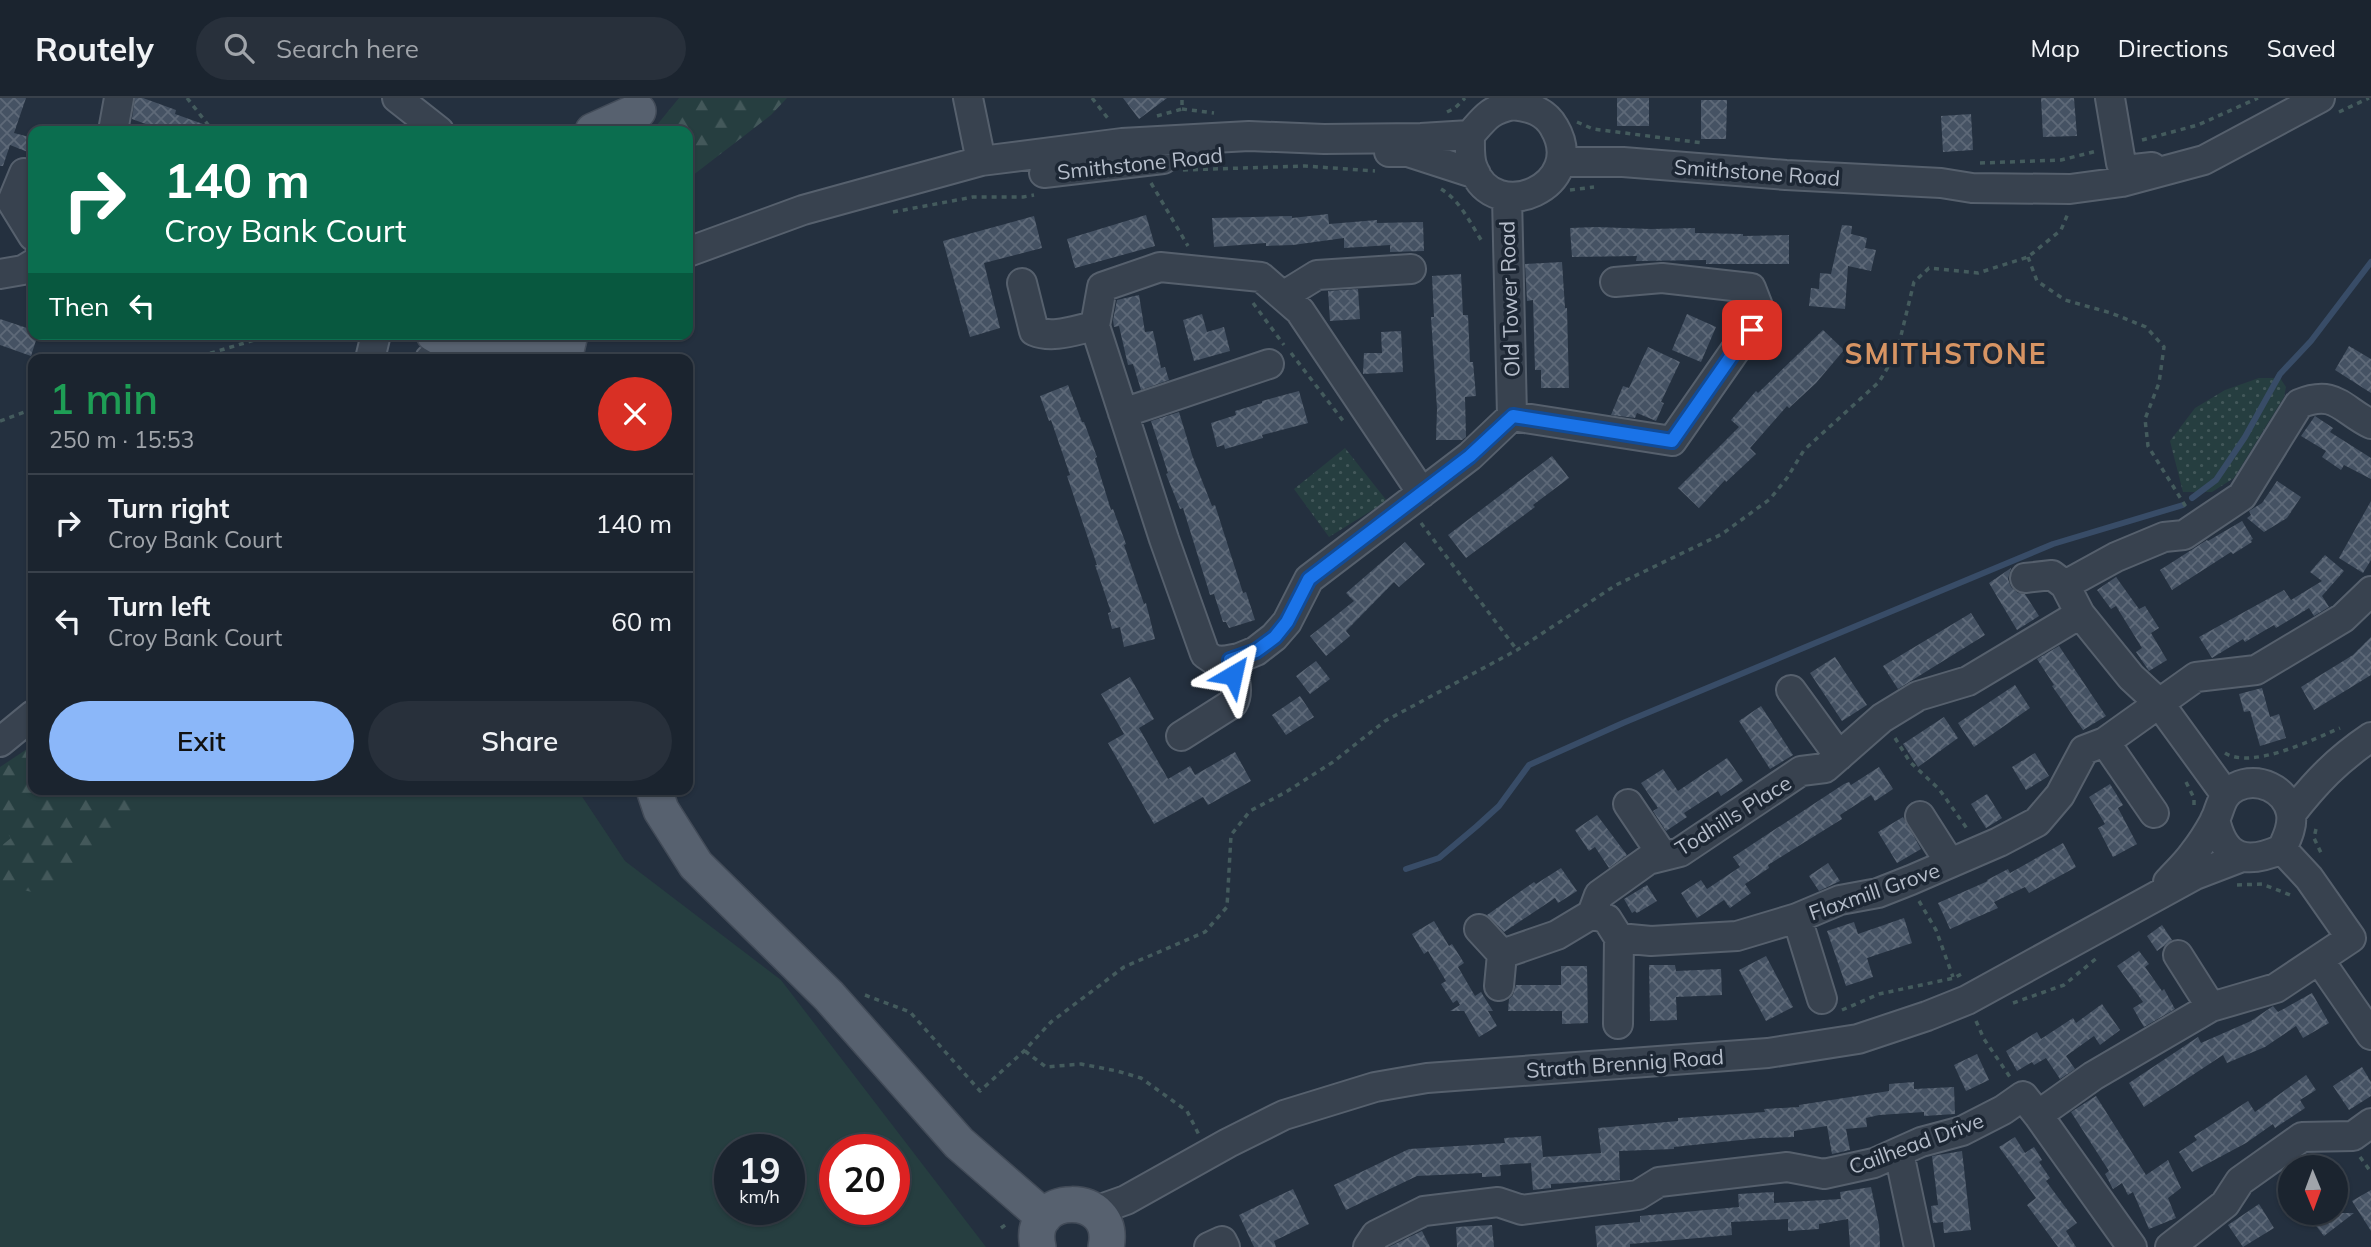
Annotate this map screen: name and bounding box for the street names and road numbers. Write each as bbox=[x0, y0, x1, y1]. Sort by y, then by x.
street label: Smithstone Road bbox=[1056, 141, 1224, 185]
street label: Smithstone Road bbox=[1673, 153, 1841, 191]
street label: Old Tower Road bbox=[1493, 220, 1525, 378]
street label: Todhills Place bbox=[1670, 769, 1796, 861]
street label: Flaxmill Grove bbox=[1805, 856, 1943, 926]
street label: Strath Brennig Road bbox=[1525, 1043, 1725, 1083]
street label: Cailhead Drive bbox=[1845, 1107, 1987, 1179]

